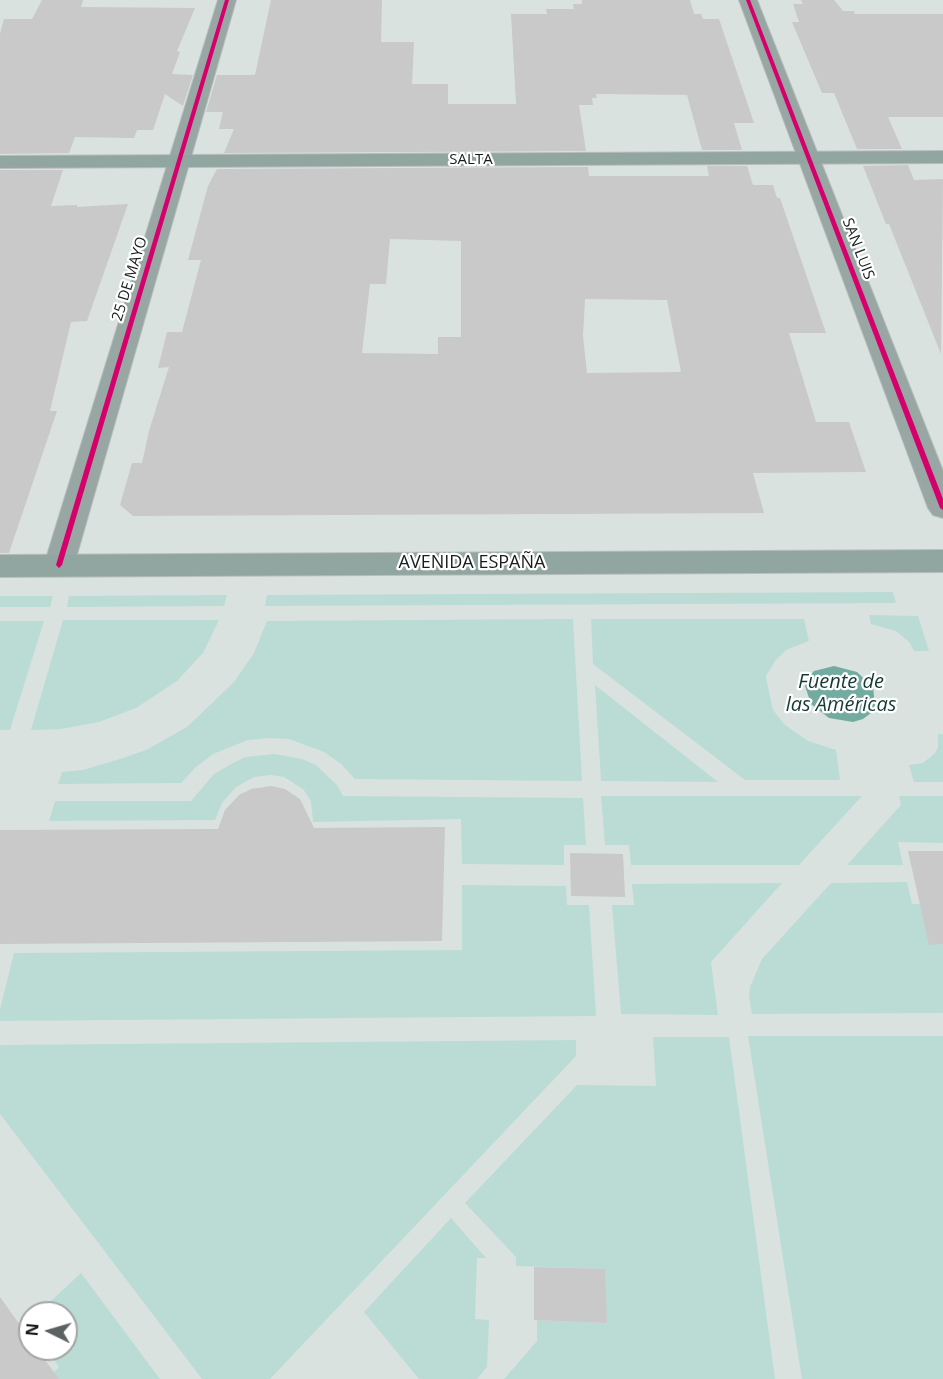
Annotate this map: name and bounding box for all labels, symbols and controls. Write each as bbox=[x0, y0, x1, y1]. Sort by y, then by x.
street label: SALTA bbox=[449, 151, 493, 169]
street label: SAN LUIS bbox=[838, 216, 878, 282]
street label: 25 DE MAYO bbox=[109, 235, 151, 323]
street label: AVENIDA ESPAÑA bbox=[399, 552, 545, 574]
water label: Fuente de las Américas bbox=[786, 670, 896, 717]
north arrow bbox=[18, 1301, 78, 1361]
text: N bbox=[21, 1322, 44, 1337]

